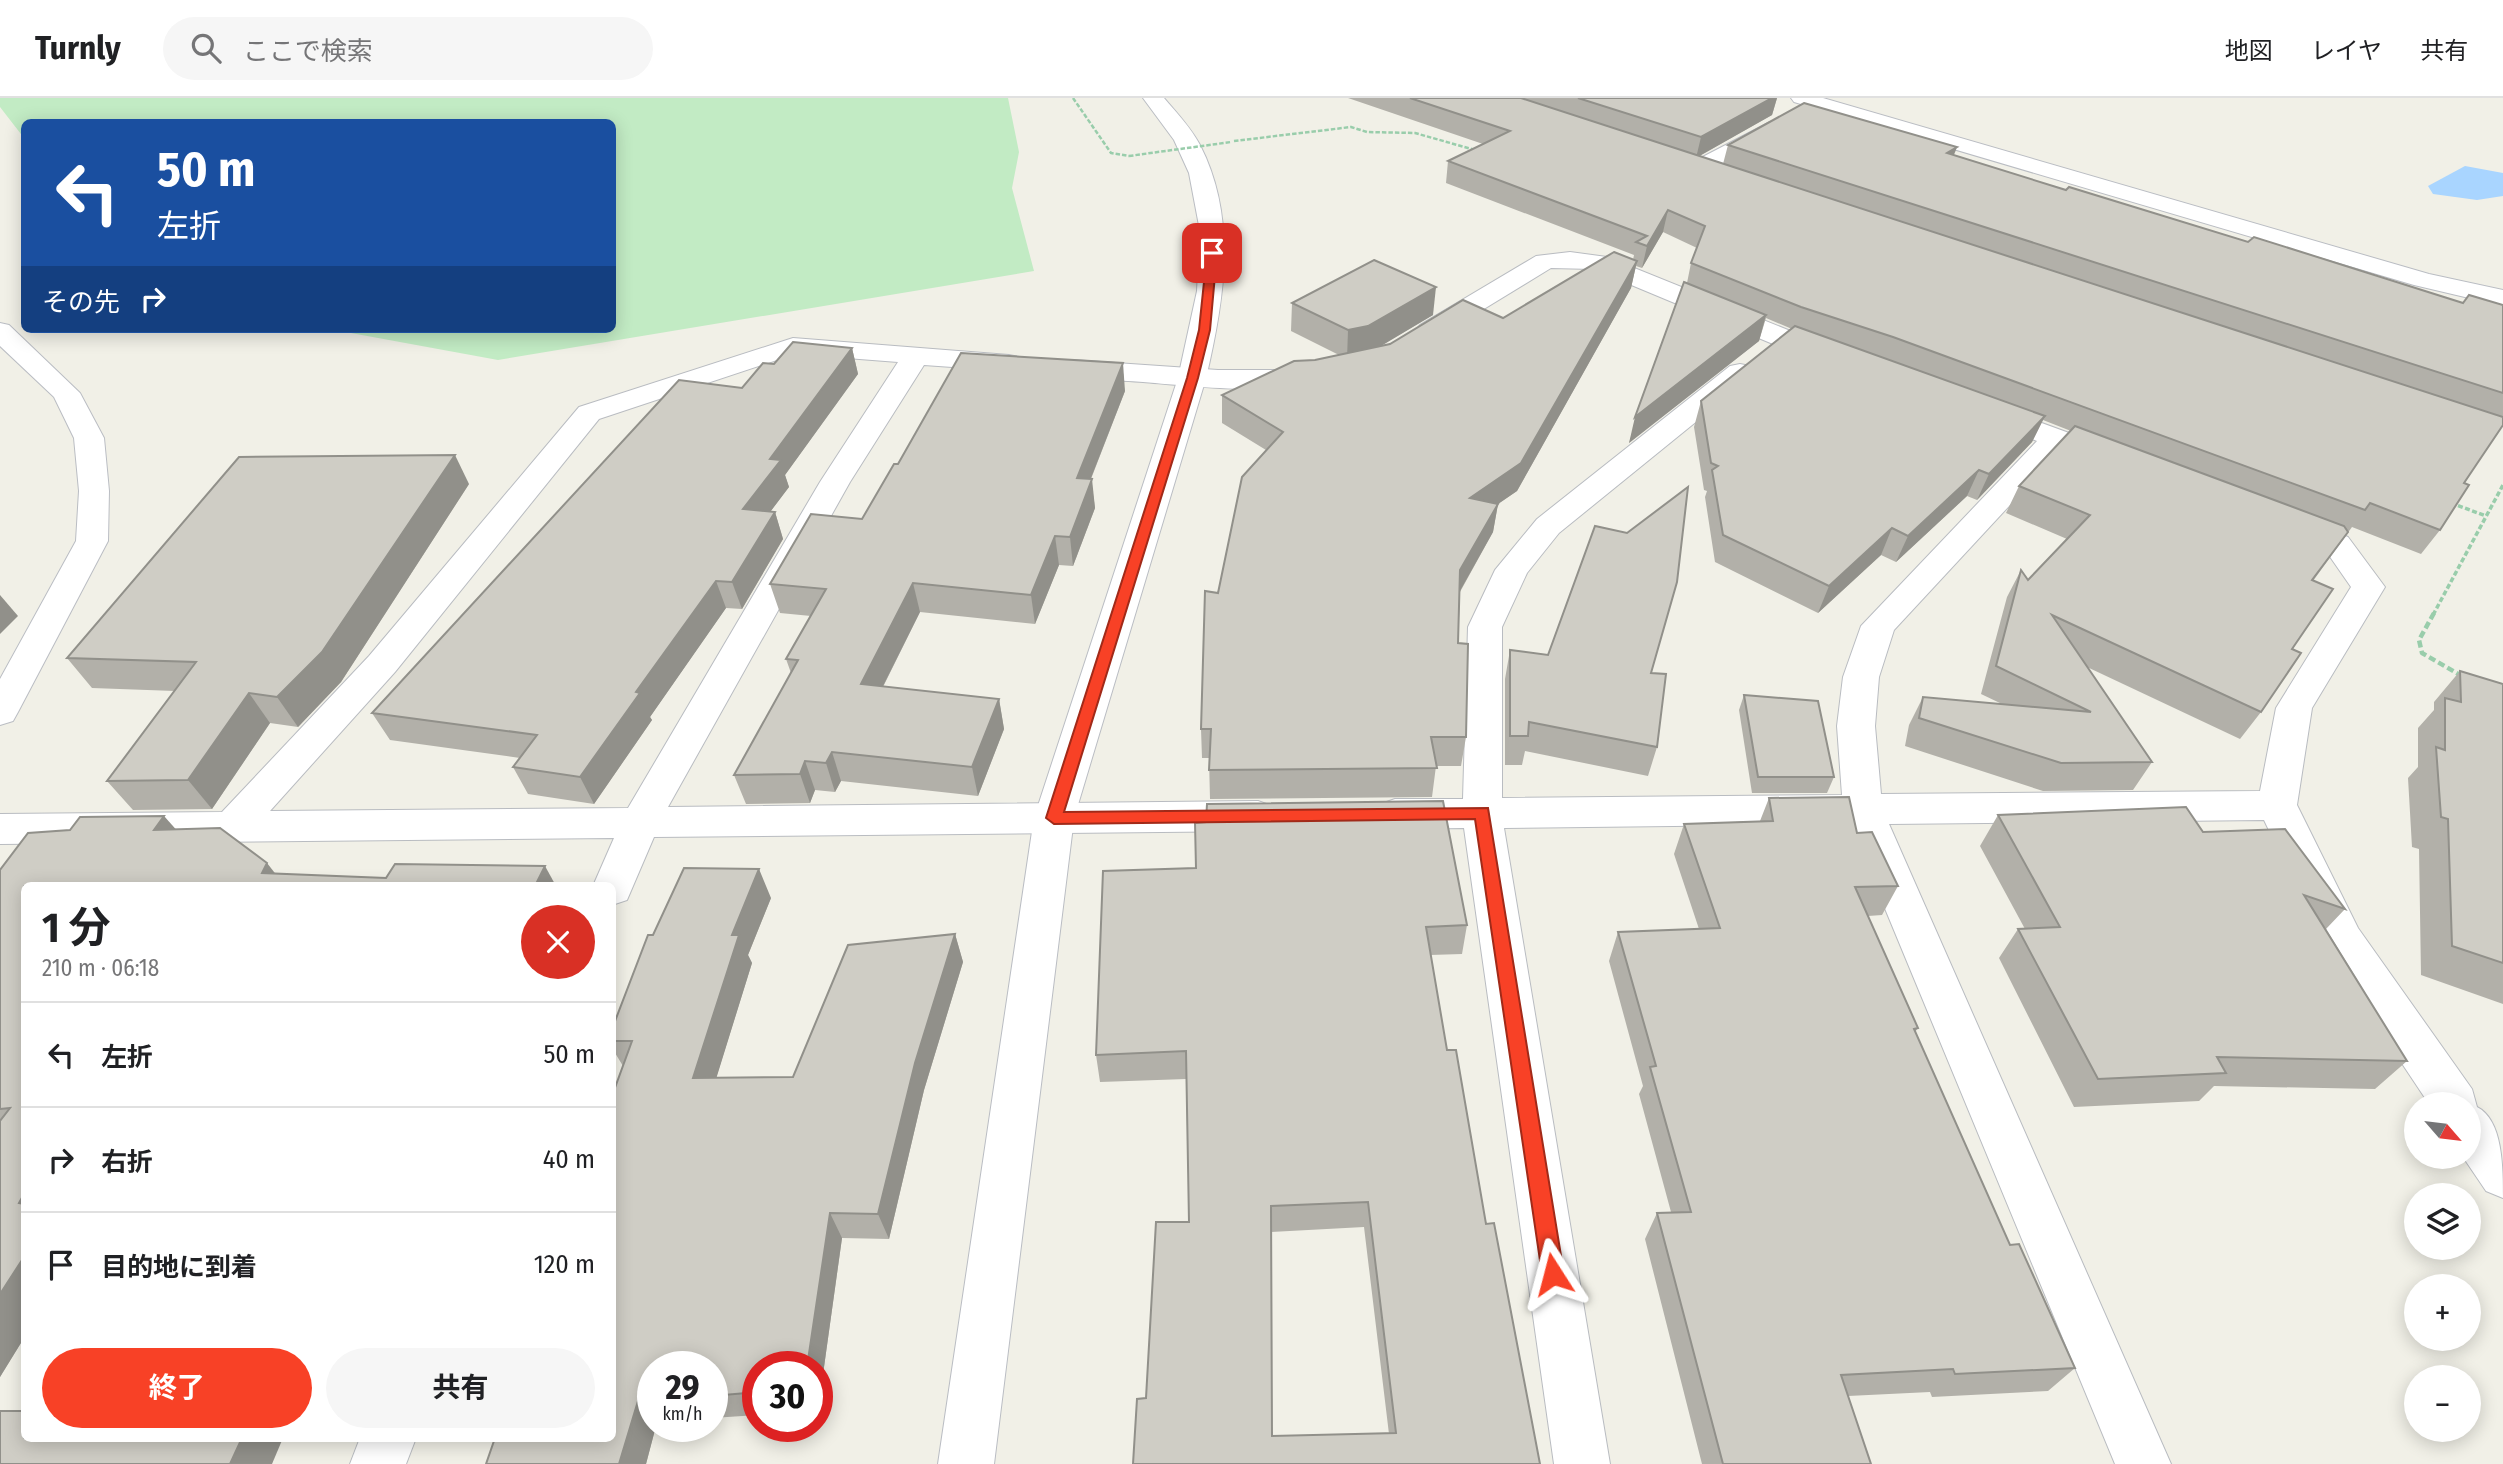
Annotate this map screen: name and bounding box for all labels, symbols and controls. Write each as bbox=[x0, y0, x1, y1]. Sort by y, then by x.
search box bbox=[163, 17, 653, 80]
text: Turnly bbox=[35, 28, 121, 68]
icon: search bbox=[187, 29, 225, 67]
text: ここで検索 bbox=[243, 36, 373, 67]
text: 地図 bbox=[2225, 37, 2273, 65]
text: レイヤ bbox=[2311, 37, 2382, 65]
text: 共有 bbox=[2420, 37, 2468, 65]
text: 50 m bbox=[157, 140, 255, 199]
icon: left bbox=[42, 147, 133, 238]
text: 左折 bbox=[157, 207, 221, 245]
pin bbox=[1182, 223, 1242, 283]
icon: arrive bbox=[1193, 234, 1231, 272]
icon: right bbox=[134, 280, 172, 318]
text: その先 bbox=[42, 287, 120, 318]
text: 1 分 bbox=[42, 903, 111, 953]
button: close bbox=[521, 905, 595, 979]
text: 210 m · 06:18 bbox=[42, 954, 159, 982]
icon: left bbox=[42, 1036, 80, 1074]
text: 50 m bbox=[543, 1039, 595, 1070]
text: 左折 bbox=[101, 1042, 153, 1073]
north arrow bbox=[2404, 1092, 2482, 1169]
map controls bbox=[2404, 1092, 2481, 1442]
icon: right bbox=[42, 1141, 80, 1179]
text: 40 m bbox=[543, 1144, 595, 1175]
text: 右折 bbox=[101, 1147, 153, 1178]
button: layers bbox=[2404, 1183, 2481, 1260]
position arrow bbox=[1516, 1237, 1590, 1311]
icon: arrive bbox=[42, 1246, 80, 1284]
text: 120 m bbox=[534, 1249, 595, 1280]
text: 目的地に到着 bbox=[101, 1252, 257, 1283]
button: + bbox=[2404, 1274, 2481, 1351]
button: 終了 bbox=[42, 1348, 312, 1428]
button: 共有 bbox=[326, 1348, 595, 1428]
speed limit sign: 30 bbox=[742, 1351, 833, 1442]
button: − bbox=[2404, 1365, 2481, 1442]
text: 29 bbox=[665, 1366, 700, 1408]
text: km/h bbox=[662, 1403, 703, 1425]

